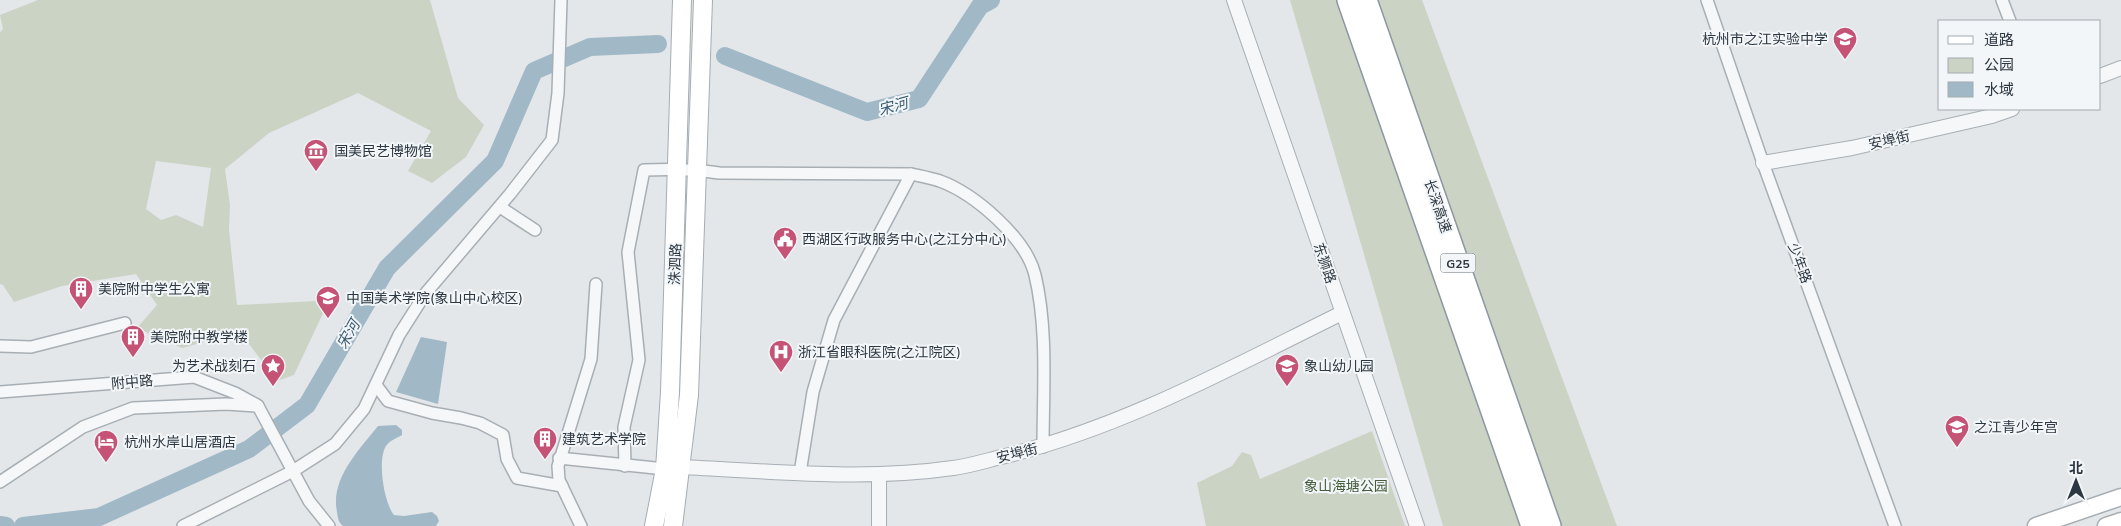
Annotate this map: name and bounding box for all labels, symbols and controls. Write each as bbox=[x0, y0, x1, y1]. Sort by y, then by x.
legend bbox=[1938, 20, 2101, 110]
school or university icon: 杭州市之江实验中学 bbox=[1832, 26, 1858, 60]
place label: 杭州市之江实验中学 bbox=[1702, 30, 1828, 48]
text: 道路 bbox=[1984, 30, 2014, 49]
text: 公园 bbox=[1984, 55, 2014, 74]
text: 水域 bbox=[1984, 80, 2014, 99]
water label: 宋河 bbox=[876, 92, 913, 119]
street label: 安埠街 bbox=[1867, 127, 1911, 153]
museum icon: 国美民艺博物馆 bbox=[303, 138, 329, 172]
place label: 国美民艺博物馆 bbox=[334, 142, 432, 160]
street label: 长深高速 bbox=[1420, 177, 1456, 235]
public building icon: 西湖区行政服务中心(之江分中心) bbox=[772, 226, 798, 260]
place label: 西湖区行政服务中心(之江分中心) bbox=[802, 230, 1007, 248]
street label: 东狮路 bbox=[1310, 240, 1340, 286]
street label: 少年路 bbox=[1784, 240, 1816, 286]
street label: 洙泗路 bbox=[665, 243, 685, 285]
road number: G25 bbox=[1440, 254, 1476, 272]
building icon: 美院附中学生公寓 bbox=[68, 276, 94, 310]
place label: 美院附中学生公寓 bbox=[98, 280, 210, 298]
school or university icon: 中国美术学院(象山中心校区) bbox=[315, 285, 341, 319]
place label: 中国美术学院(象山中心校区) bbox=[346, 289, 523, 307]
water label: 宋河 bbox=[332, 314, 365, 352]
building icon: 美院附中教学楼 bbox=[120, 324, 146, 358]
place label: 美院附中教学楼 bbox=[150, 328, 248, 346]
hospital icon: 浙江省眼科医院(之江院区) bbox=[768, 339, 794, 373]
place label: 浙江省眼科医院(之江院区) bbox=[798, 343, 961, 361]
place icon: 为艺术战刻石 bbox=[260, 353, 286, 387]
school or university icon: 象山幼儿园 bbox=[1274, 353, 1300, 387]
place label: 为艺术战刻石 bbox=[172, 357, 256, 375]
place label: 象山幼儿园 bbox=[1304, 357, 1374, 375]
street label: 附中路 bbox=[110, 371, 154, 393]
school or university icon: 之江青少年宫 bbox=[1944, 414, 1970, 448]
place label: 之江青少年宫 bbox=[1974, 418, 2058, 436]
building icon: 建筑艺术学院 bbox=[532, 426, 558, 460]
hotel icon: 杭州水岸山居酒店 bbox=[93, 429, 119, 463]
place label: 建筑艺术学院 bbox=[562, 430, 646, 448]
place label: 杭州水岸山居酒店 bbox=[124, 433, 236, 451]
street label: 安埠街 bbox=[994, 439, 1040, 467]
north arrow bbox=[2051, 456, 2101, 506]
text: 北 bbox=[2069, 459, 2083, 477]
park label: 象山海塘公园 bbox=[1304, 477, 1388, 495]

